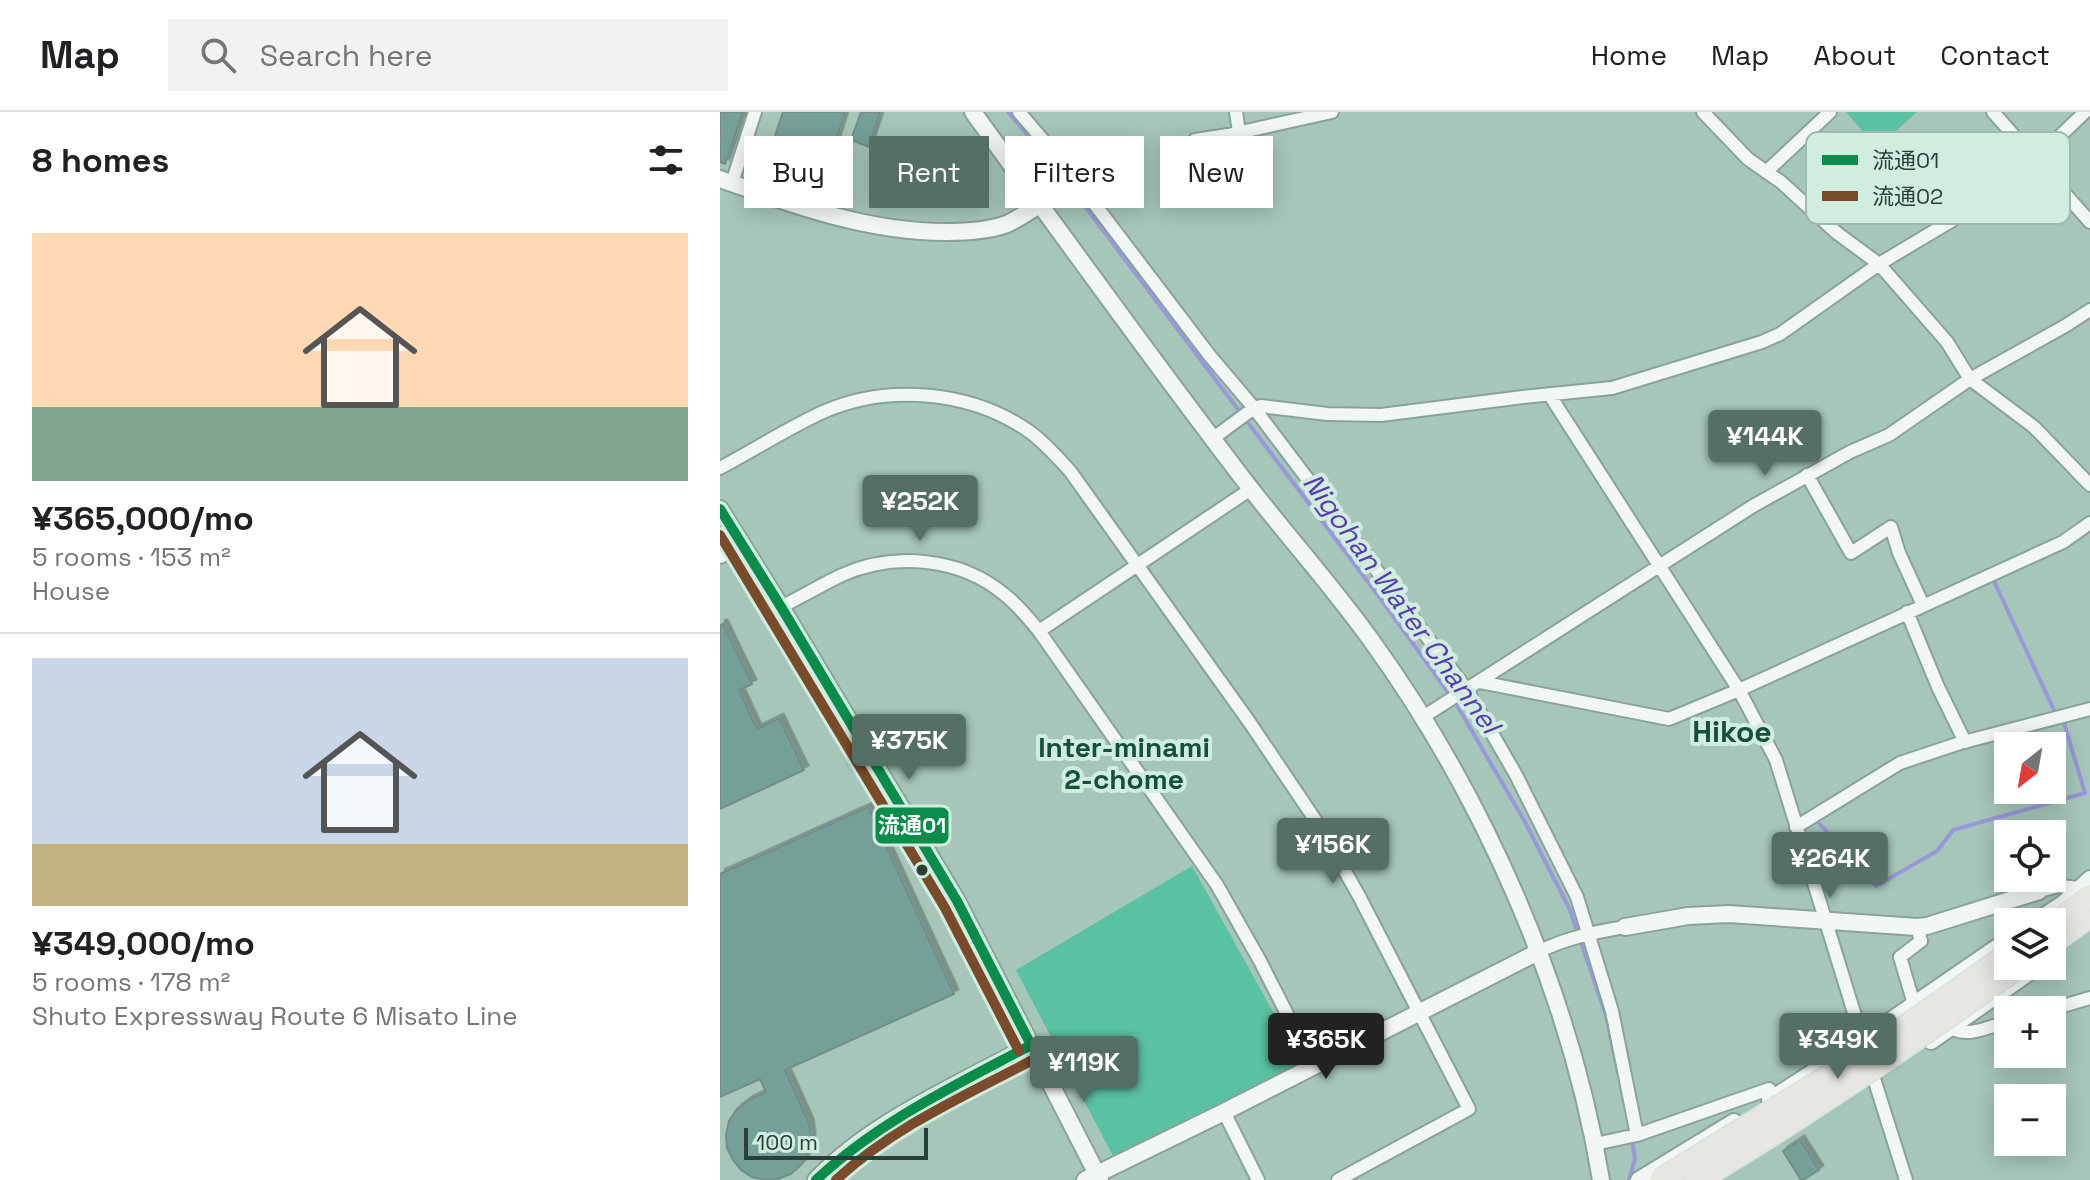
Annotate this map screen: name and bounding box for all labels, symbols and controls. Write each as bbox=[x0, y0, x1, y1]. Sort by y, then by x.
search box bbox=[168, 19, 728, 91]
text: Map bbox=[40, 31, 120, 79]
icon: search bbox=[196, 33, 240, 77]
text: Search here bbox=[260, 36, 433, 75]
text: Home bbox=[1591, 37, 1667, 73]
text: Map bbox=[1711, 37, 1769, 73]
text: About bbox=[1813, 37, 1896, 73]
text: Contact bbox=[1940, 37, 2050, 73]
legend bbox=[1806, 132, 2070, 224]
chip: Buy bbox=[744, 136, 853, 208]
chip: Rent bbox=[869, 136, 989, 208]
chip: Filters bbox=[1005, 136, 1144, 208]
chip: New bbox=[1160, 136, 1273, 208]
icon: filters bbox=[644, 138, 688, 182]
text: 8 homes bbox=[32, 139, 169, 182]
text: 流通01 bbox=[1872, 146, 1939, 174]
text: 流通02 bbox=[1872, 182, 1943, 210]
icon: home bbox=[288, 285, 432, 429]
pin: ¥144K bbox=[1709, 410, 1821, 478]
text: ¥144K bbox=[1726, 419, 1804, 453]
water label: Nigohan Water Channel bbox=[1295, 466, 1510, 743]
pin: ¥252K bbox=[864, 475, 976, 543]
text: ¥252K bbox=[881, 484, 959, 518]
text: ¥365,000/mo bbox=[32, 497, 254, 540]
text: 5 rooms · 153 m² bbox=[32, 540, 231, 574]
text: House bbox=[32, 574, 110, 608]
icon: home bbox=[288, 710, 432, 854]
district label: Hikoe bbox=[1692, 712, 1772, 751]
pin: ¥375K bbox=[853, 714, 965, 782]
text: ¥375K bbox=[870, 723, 948, 757]
district label: Inter-minami 2-chome bbox=[1038, 729, 1210, 797]
north arrow bbox=[1994, 732, 2066, 804]
map controls bbox=[1994, 732, 2066, 1156]
line badge: 流通01 bbox=[874, 806, 950, 845]
text: 流通01 bbox=[878, 811, 946, 839]
pin: ¥156K bbox=[1277, 818, 1389, 886]
button: locate bbox=[1994, 820, 2066, 892]
text: ¥156K bbox=[1295, 827, 1371, 861]
pin: ¥264K bbox=[1774, 832, 1886, 900]
text: ¥264K bbox=[1790, 841, 1870, 875]
unlabelled marker bbox=[914, 862, 930, 878]
button: layers bbox=[1994, 908, 2066, 980]
text: ¥349,000/mo bbox=[32, 922, 255, 965]
text: 5 rooms · 178 m² bbox=[32, 965, 230, 999]
button: + bbox=[1994, 996, 2066, 1068]
text: Shuto Expressway Route 6 Misato Line bbox=[32, 999, 518, 1033]
pin: ¥365K bbox=[1270, 1013, 1382, 1081]
pin: ¥349K bbox=[1782, 1013, 1894, 1081]
text: ¥365K bbox=[1286, 1022, 1366, 1056]
text: ¥349K bbox=[1798, 1022, 1878, 1056]
pin: ¥119K bbox=[1028, 1036, 1140, 1104]
text: ¥119K bbox=[1048, 1045, 1120, 1079]
button: − bbox=[1994, 1084, 2066, 1156]
scale bar bbox=[744, 1124, 928, 1160]
text: 100 m bbox=[756, 1128, 818, 1156]

